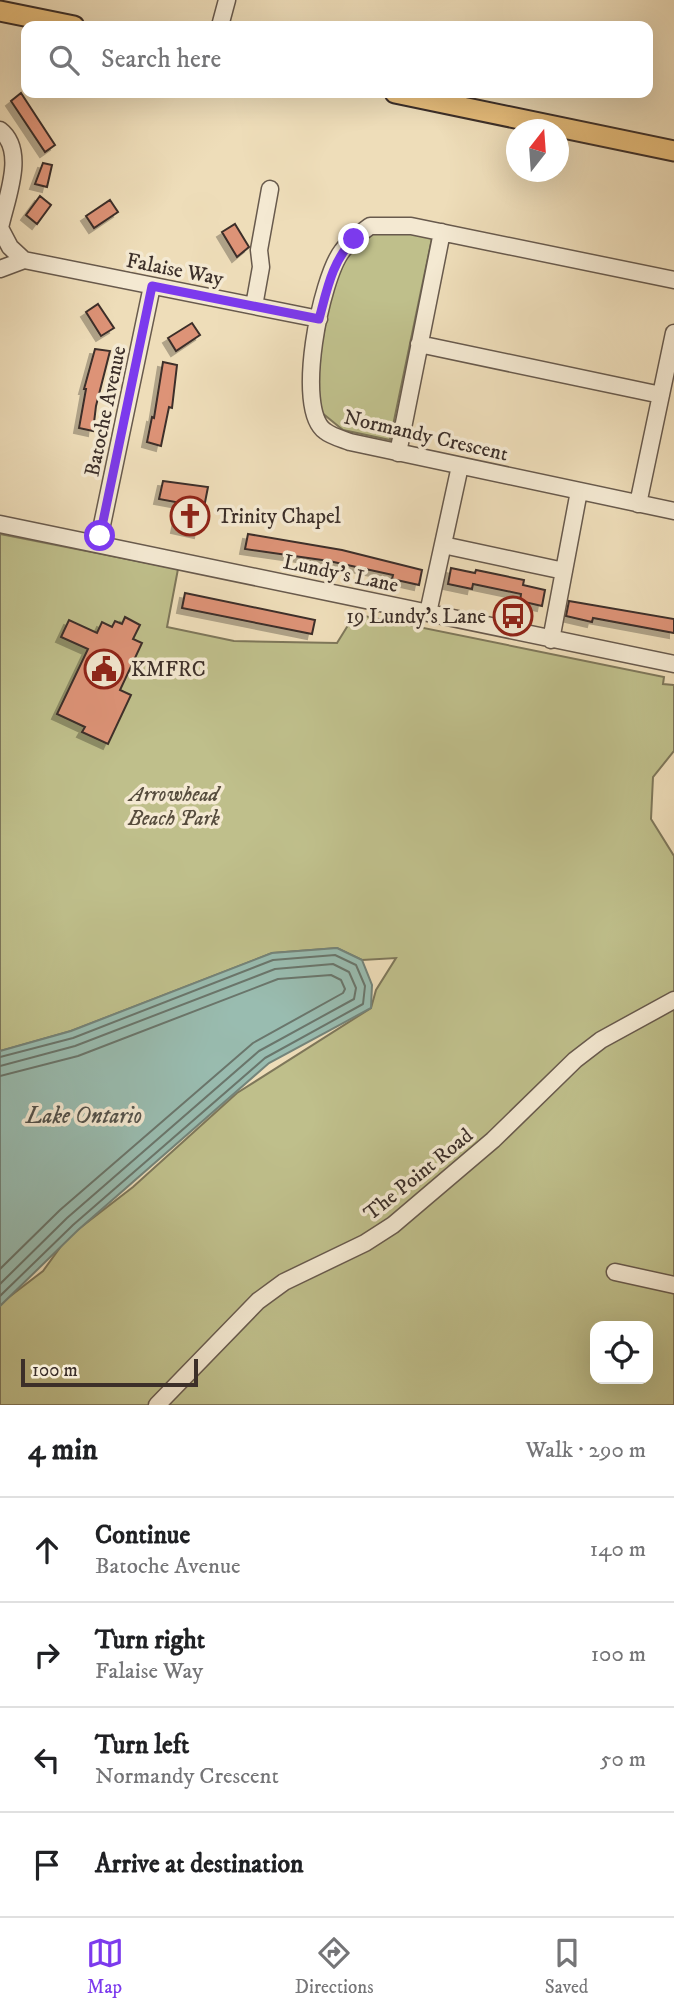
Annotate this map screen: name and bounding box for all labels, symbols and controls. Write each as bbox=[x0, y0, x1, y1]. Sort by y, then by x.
search box bbox=[21, 21, 653, 98]
icon: search bbox=[45, 41, 83, 79]
text: Search here bbox=[101, 43, 221, 76]
north arrow bbox=[506, 119, 569, 182]
route end bbox=[338, 223, 369, 254]
street label: Falaise Way bbox=[124, 248, 227, 292]
street label: Batoche Avenue bbox=[79, 343, 133, 479]
street label: Normandy Crescent bbox=[341, 404, 511, 468]
church icon: Trinity Chapel bbox=[169, 495, 211, 537]
place label: Trinity Chapel bbox=[217, 504, 342, 530]
route start bbox=[84, 520, 115, 551]
street label: Lundy's Lane bbox=[281, 549, 401, 599]
bus stop icon: 19 Lundy's Lane bbox=[492, 595, 534, 637]
place label: 19 Lundy's Lane bbox=[346, 604, 486, 630]
public building icon: KMFRC bbox=[83, 648, 125, 690]
place label: KMFRC bbox=[131, 657, 206, 683]
park label: Arrowhead Beach Park bbox=[127, 782, 221, 832]
water label: Lake Ontario bbox=[24, 1102, 142, 1131]
street label: The Point Road bbox=[359, 1122, 479, 1227]
map controls bbox=[590, 1321, 653, 1384]
button: locate bbox=[590, 1321, 653, 1384]
scale bar bbox=[21, 1356, 198, 1388]
text: 100 m bbox=[32, 1359, 78, 1382]
text: 4 min bbox=[28, 1432, 98, 1469]
text: Walk · 290 m bbox=[525, 1436, 646, 1465]
text: Continue bbox=[95, 1519, 190, 1552]
icon: ahead bbox=[28, 1531, 66, 1569]
text: 140 m bbox=[590, 1535, 646, 1564]
text: Batoche Avenue bbox=[95, 1552, 241, 1581]
text: Turn right bbox=[95, 1624, 205, 1657]
icon: right bbox=[28, 1636, 66, 1674]
text: 100 m bbox=[591, 1640, 646, 1669]
text: Falaise Way bbox=[95, 1657, 203, 1686]
text: Turn left bbox=[95, 1729, 189, 1762]
icon: left bbox=[28, 1741, 66, 1779]
text: 50 m bbox=[600, 1745, 646, 1774]
text: Normandy Crescent bbox=[95, 1762, 279, 1791]
icon: arrive bbox=[28, 1846, 66, 1884]
text: Arrive at destination bbox=[95, 1848, 304, 1881]
tab: Map bbox=[86, 1934, 124, 1999]
tab: Directions bbox=[295, 1934, 374, 1999]
tab: Saved bbox=[545, 1934, 588, 1999]

